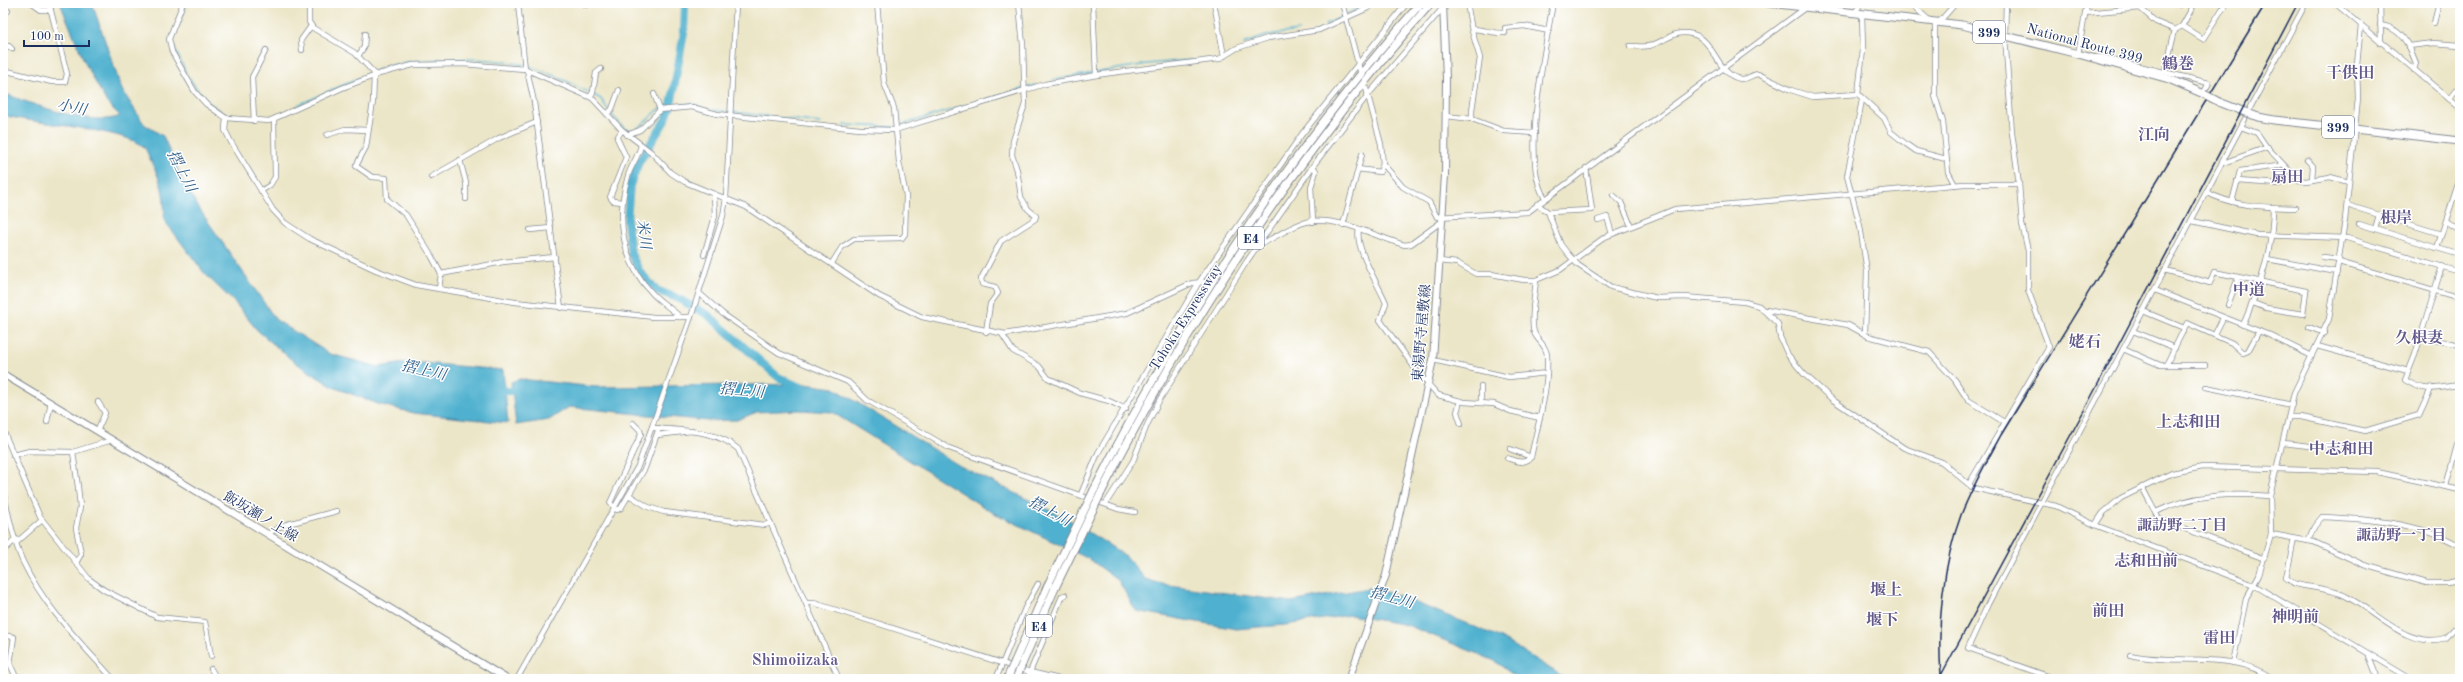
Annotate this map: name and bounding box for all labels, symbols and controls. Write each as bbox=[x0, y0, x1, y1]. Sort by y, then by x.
road number: 399 bbox=[1973, 21, 2005, 43]
scale bar bbox=[24, 22, 89, 48]
street label: National Route 399 bbox=[2025, 22, 2144, 66]
text: 100 m bbox=[30, 31, 64, 43]
district label: 鶴巻 bbox=[2162, 55, 2194, 73]
district label: 干供田 bbox=[2326, 64, 2374, 82]
water label: 小川 bbox=[56, 96, 90, 119]
road number: 399 bbox=[2322, 116, 2354, 138]
district label: 江向 bbox=[2138, 126, 2170, 144]
water label: 摺上川 bbox=[164, 147, 200, 197]
district label: 扇田 bbox=[2271, 168, 2303, 186]
district label: 根岸 bbox=[2380, 209, 2412, 227]
water label: 米川 bbox=[633, 218, 654, 252]
road number: E4 bbox=[1238, 227, 1264, 249]
street label: Tohoku Expressway bbox=[1148, 261, 1224, 373]
district label: 中道 bbox=[2233, 281, 2265, 299]
street label: 東湯野寺屋敷線 bbox=[1410, 284, 1433, 383]
district label: 久根妻 bbox=[2395, 329, 2443, 347]
district label: 姥石 bbox=[2069, 333, 2101, 351]
water label: 摺上川 bbox=[400, 357, 450, 384]
water label: 摺上川 bbox=[719, 380, 767, 401]
district label: 上志和田 bbox=[2156, 413, 2220, 431]
district label: 中志和田 bbox=[2309, 440, 2373, 458]
street label: 飯坂瀬ノ上線 bbox=[221, 488, 301, 544]
water label: 摺上川 bbox=[1026, 493, 1075, 530]
district label: 諏訪野二丁目 bbox=[2137, 517, 2227, 534]
district label: 諏訪野一丁目 bbox=[2356, 527, 2446, 544]
district label: 志和田前 bbox=[2114, 552, 2178, 570]
district label: 堰上 bbox=[1870, 581, 1902, 599]
water label: 摺上川 bbox=[1368, 583, 1418, 612]
district label: 前田 bbox=[2092, 602, 2124, 620]
district label: 神明前 bbox=[2271, 608, 2319, 626]
district label: 堰下 bbox=[1866, 611, 1898, 629]
road number: E4 bbox=[1026, 615, 1052, 637]
district label: 雷田 bbox=[2203, 629, 2235, 647]
district label: Shimoiizaka bbox=[752, 653, 838, 669]

